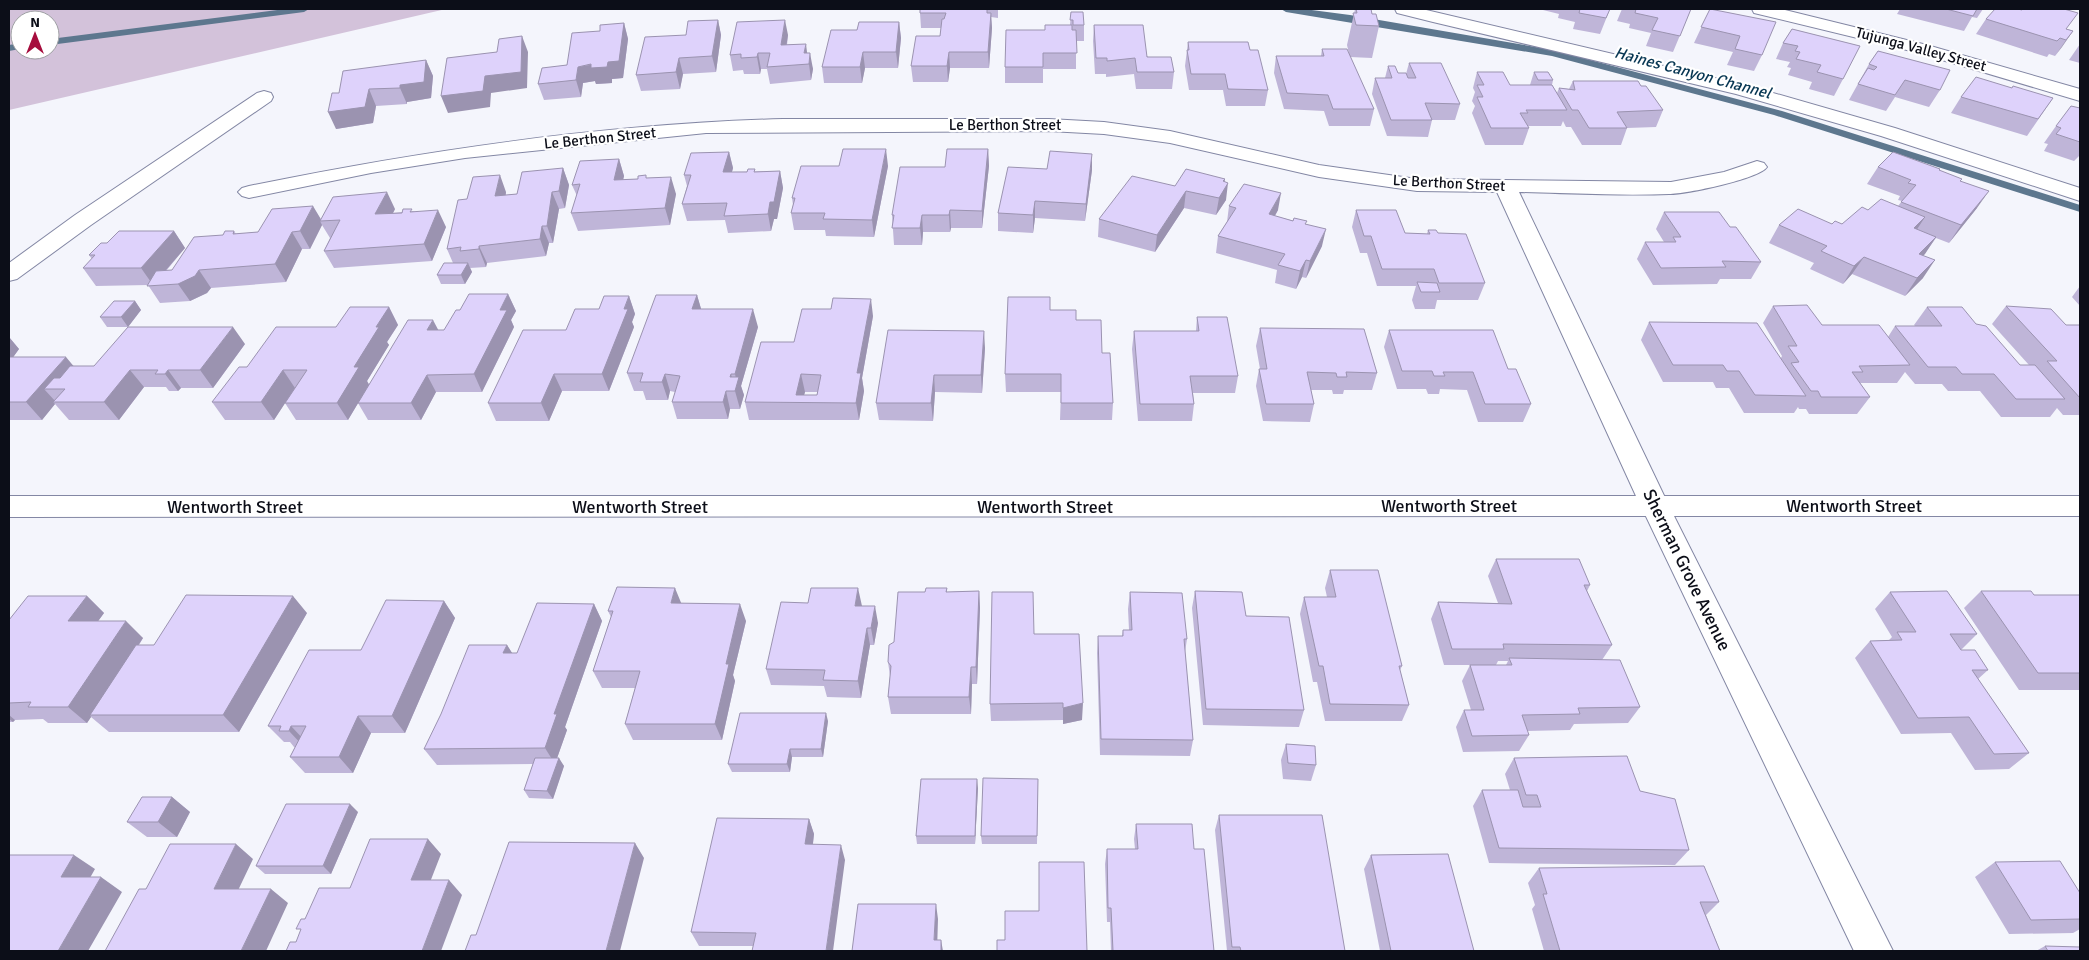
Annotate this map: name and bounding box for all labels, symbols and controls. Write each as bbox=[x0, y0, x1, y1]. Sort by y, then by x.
north arrow bbox=[10, 10, 60, 60]
text: N bbox=[30, 14, 40, 31]
street label: Tujunga Valley Street bbox=[1854, 23, 1988, 75]
water label: Haines Canyon Channel bbox=[1612, 42, 1774, 104]
street label: Le Berthon Street bbox=[949, 116, 1061, 134]
street label: Le Berthon Street bbox=[543, 123, 657, 153]
street label: Le Berthon Street bbox=[1392, 171, 1506, 195]
street label: Sherman Grove Avenue bbox=[1638, 486, 1736, 654]
street label: Wentworth Street bbox=[1381, 495, 1517, 517]
street label: Wentworth Street bbox=[1786, 495, 1922, 517]
street label: Wentworth Street bbox=[167, 496, 303, 518]
street label: Wentworth Street bbox=[572, 496, 708, 518]
street label: Wentworth Street bbox=[977, 496, 1113, 518]

